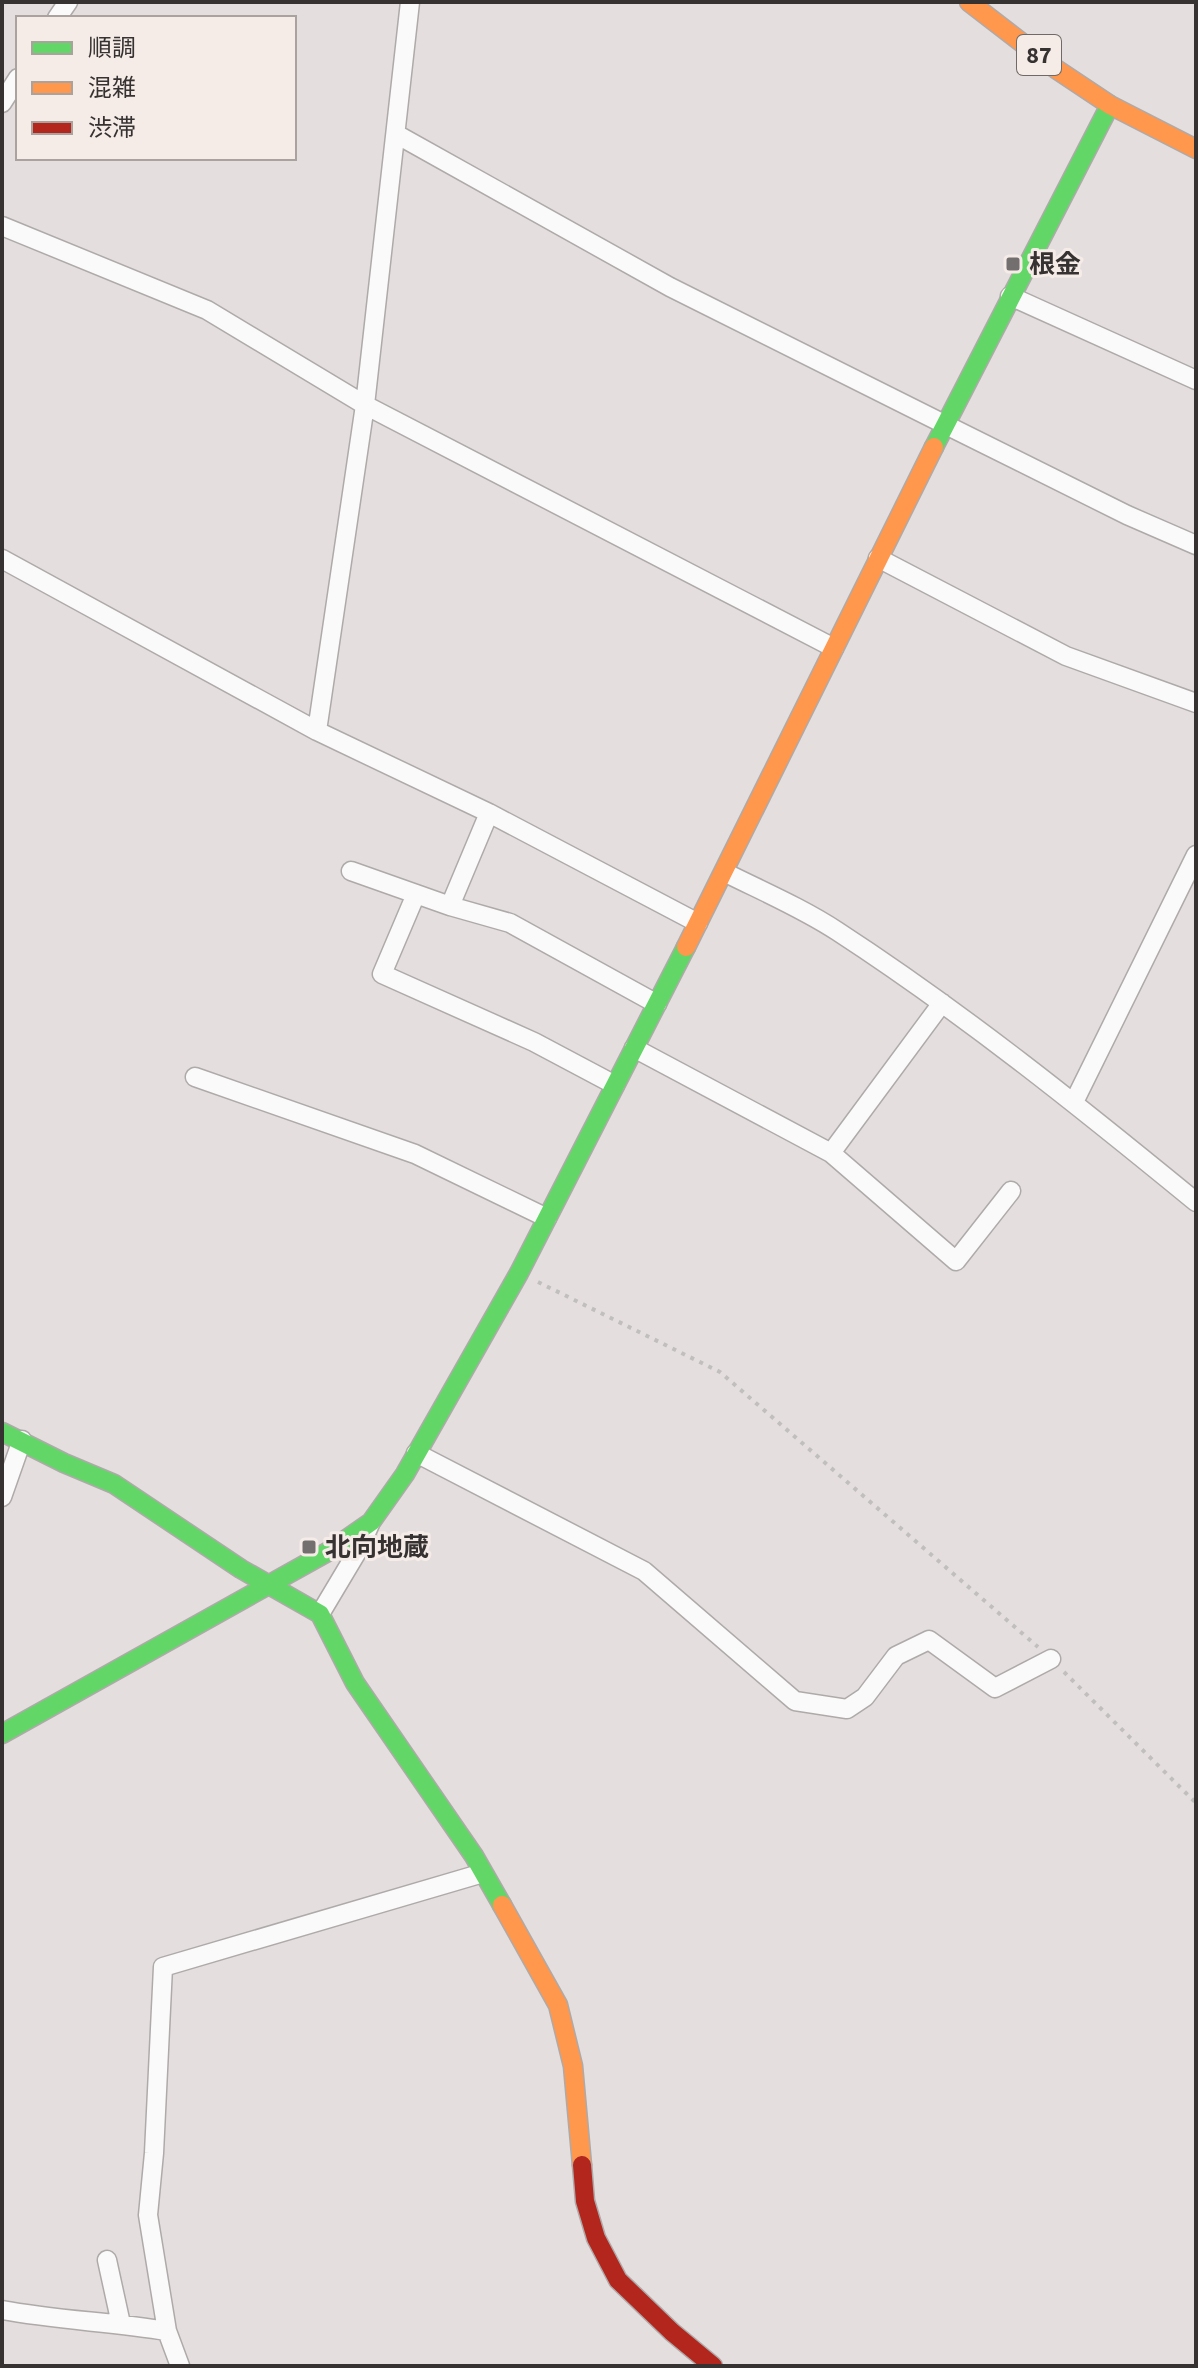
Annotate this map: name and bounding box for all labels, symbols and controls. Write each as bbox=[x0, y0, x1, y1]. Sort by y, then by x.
legend bbox=[16, 16, 296, 160]
text: 順調 bbox=[88, 31, 136, 66]
road number: 87 bbox=[1017, 35, 1061, 75]
text: 混雑 bbox=[88, 71, 136, 106]
text: 渋滞 bbox=[88, 111, 136, 146]
place label: 根金 bbox=[1029, 246, 1081, 283]
marker: 根金 bbox=[1004, 255, 1022, 273]
place label: 北向地蔵 bbox=[325, 1529, 429, 1566]
marker: 北向地蔵 bbox=[300, 1538, 318, 1556]

